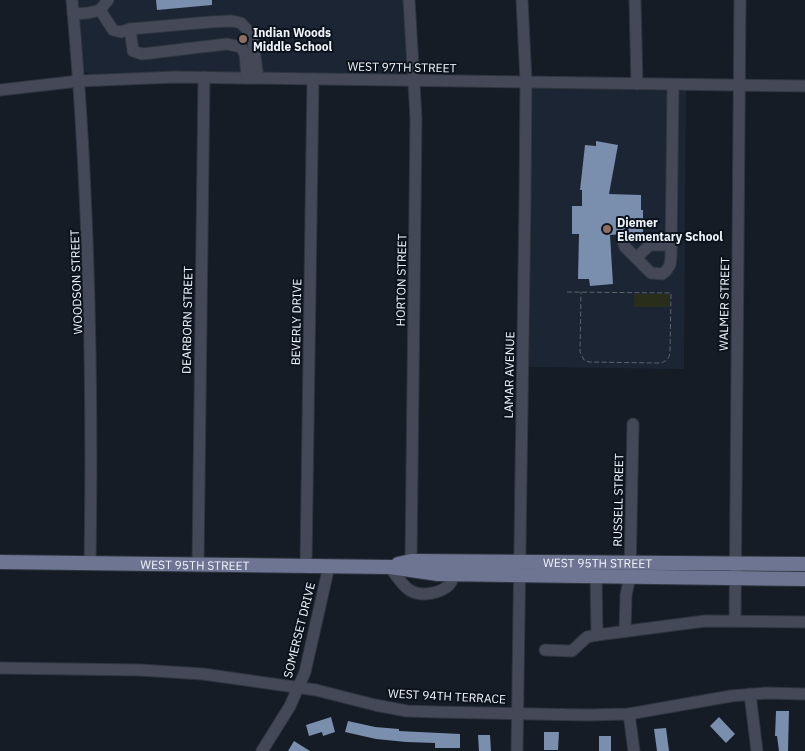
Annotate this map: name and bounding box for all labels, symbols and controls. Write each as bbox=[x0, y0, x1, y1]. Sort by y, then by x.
place label: Indian Woods Middle School bbox=[253, 25, 332, 54]
marker: Indian Woods Middle School bbox=[237, 33, 249, 45]
street label: WEST 97TH STREET bbox=[347, 59, 457, 75]
place label: Diemer Elementary School bbox=[617, 215, 723, 244]
marker: Diemer Elementary School bbox=[601, 223, 613, 235]
street label: WOODSON STREET bbox=[67, 229, 85, 335]
street label: HORTON STREET bbox=[393, 233, 409, 327]
street label: WALMER STREET bbox=[716, 257, 732, 351]
street label: DEARBORN STREET bbox=[179, 266, 195, 374]
street label: BEVERLY DRIVE bbox=[288, 279, 304, 365]
street label: LAMAR AVENUE bbox=[501, 331, 517, 419]
street label: RUSSELL STREET bbox=[610, 453, 626, 547]
street label: WEST 95TH STREET bbox=[543, 555, 652, 570]
street label: WEST 95TH STREET bbox=[140, 556, 250, 573]
street label: SOMERSET DRIVE bbox=[280, 580, 318, 680]
street label: WEST 94TH TERRACE bbox=[388, 685, 506, 707]

